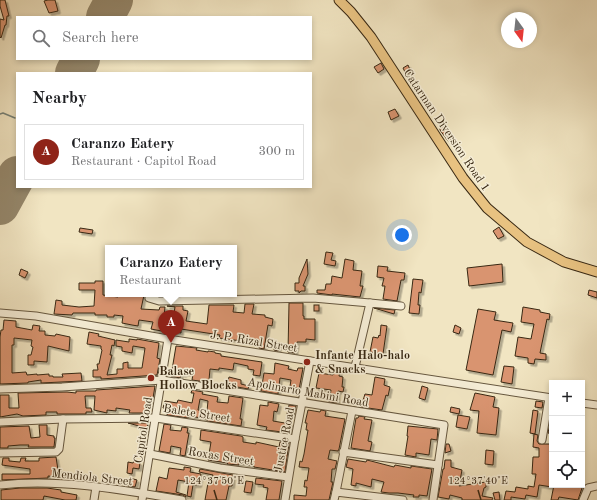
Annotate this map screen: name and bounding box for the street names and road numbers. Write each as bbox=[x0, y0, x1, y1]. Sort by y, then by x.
street label: Catarman Diversion Road 1 bbox=[401, 67, 492, 194]
street label: J. P. Rizal Street bbox=[209, 329, 298, 355]
street label: Apolinario Mabini Road bbox=[246, 376, 369, 410]
street label: Capitol Road bbox=[133, 396, 155, 464]
street label: Balete Street bbox=[162, 403, 231, 425]
street label: Justice Road bbox=[273, 406, 297, 474]
street label: Roxas Street bbox=[187, 446, 255, 468]
street label: Mendiola Street bbox=[51, 468, 133, 488]

